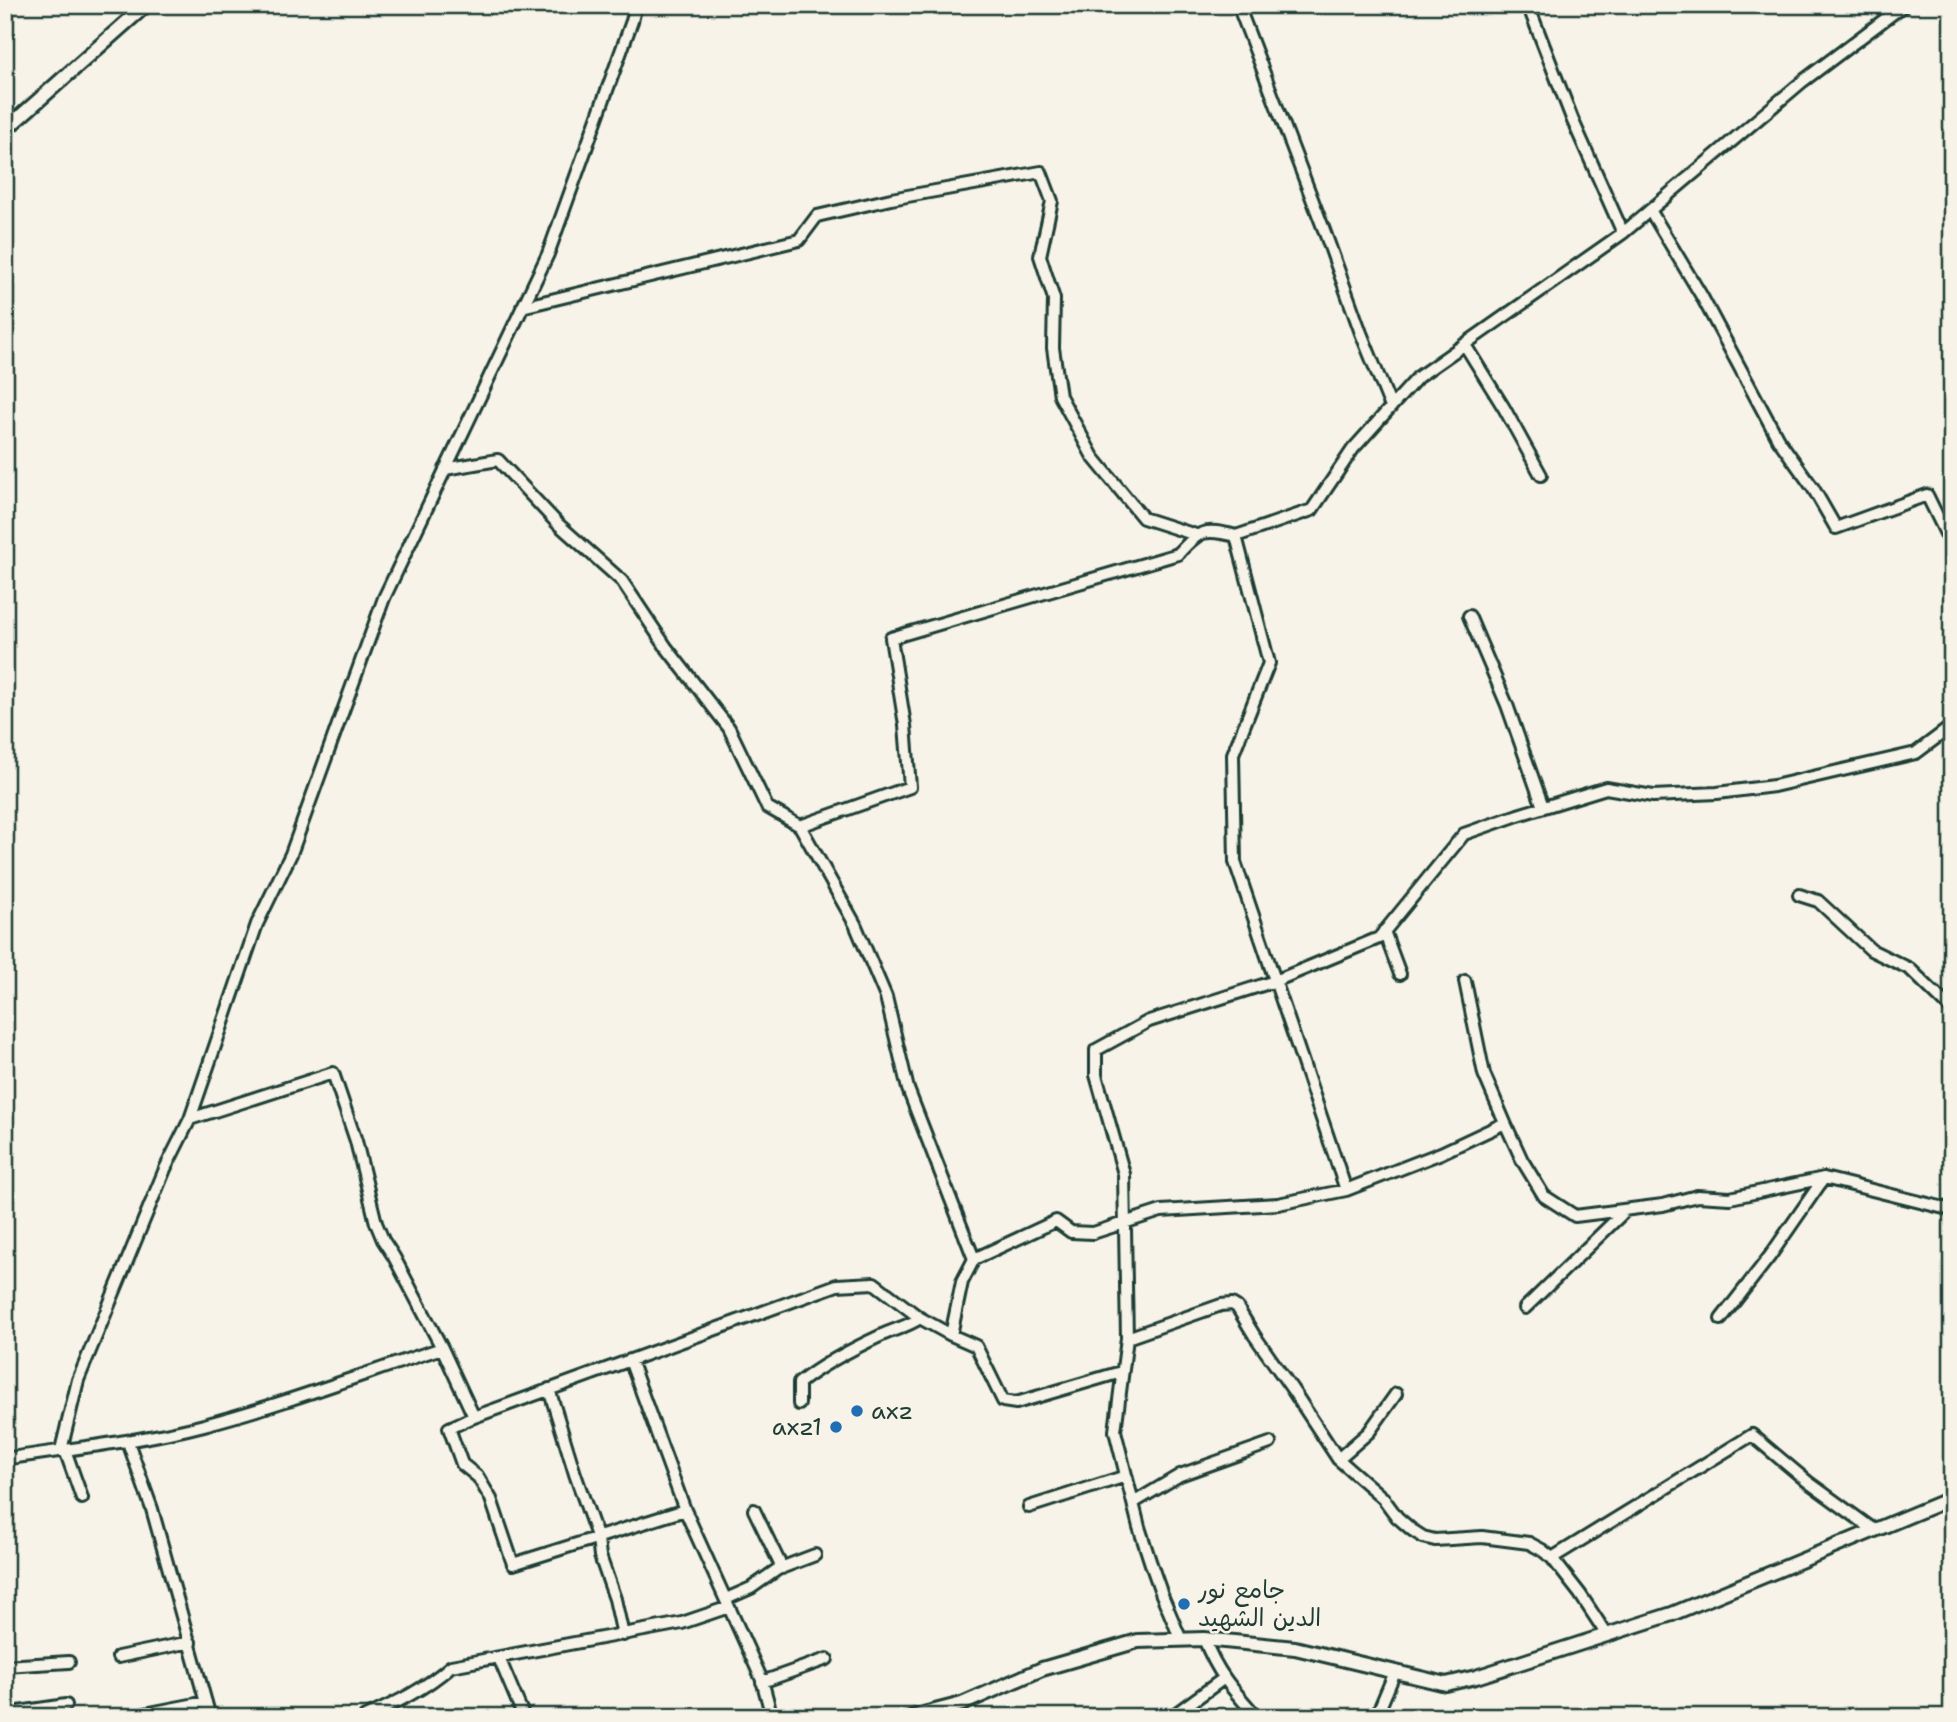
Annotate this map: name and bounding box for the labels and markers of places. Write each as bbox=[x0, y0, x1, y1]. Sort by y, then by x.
place label: axz bbox=[871, 1395, 913, 1427]
marker: axz bbox=[849, 1403, 865, 1419]
place label: axz1 bbox=[772, 1411, 822, 1443]
marker: axz1 bbox=[828, 1419, 844, 1435]
place label: جامع نور الدين الشهيد bbox=[1197, 1574, 1321, 1634]
marker: جامع نور الدين الشهيد bbox=[1176, 1596, 1192, 1612]

